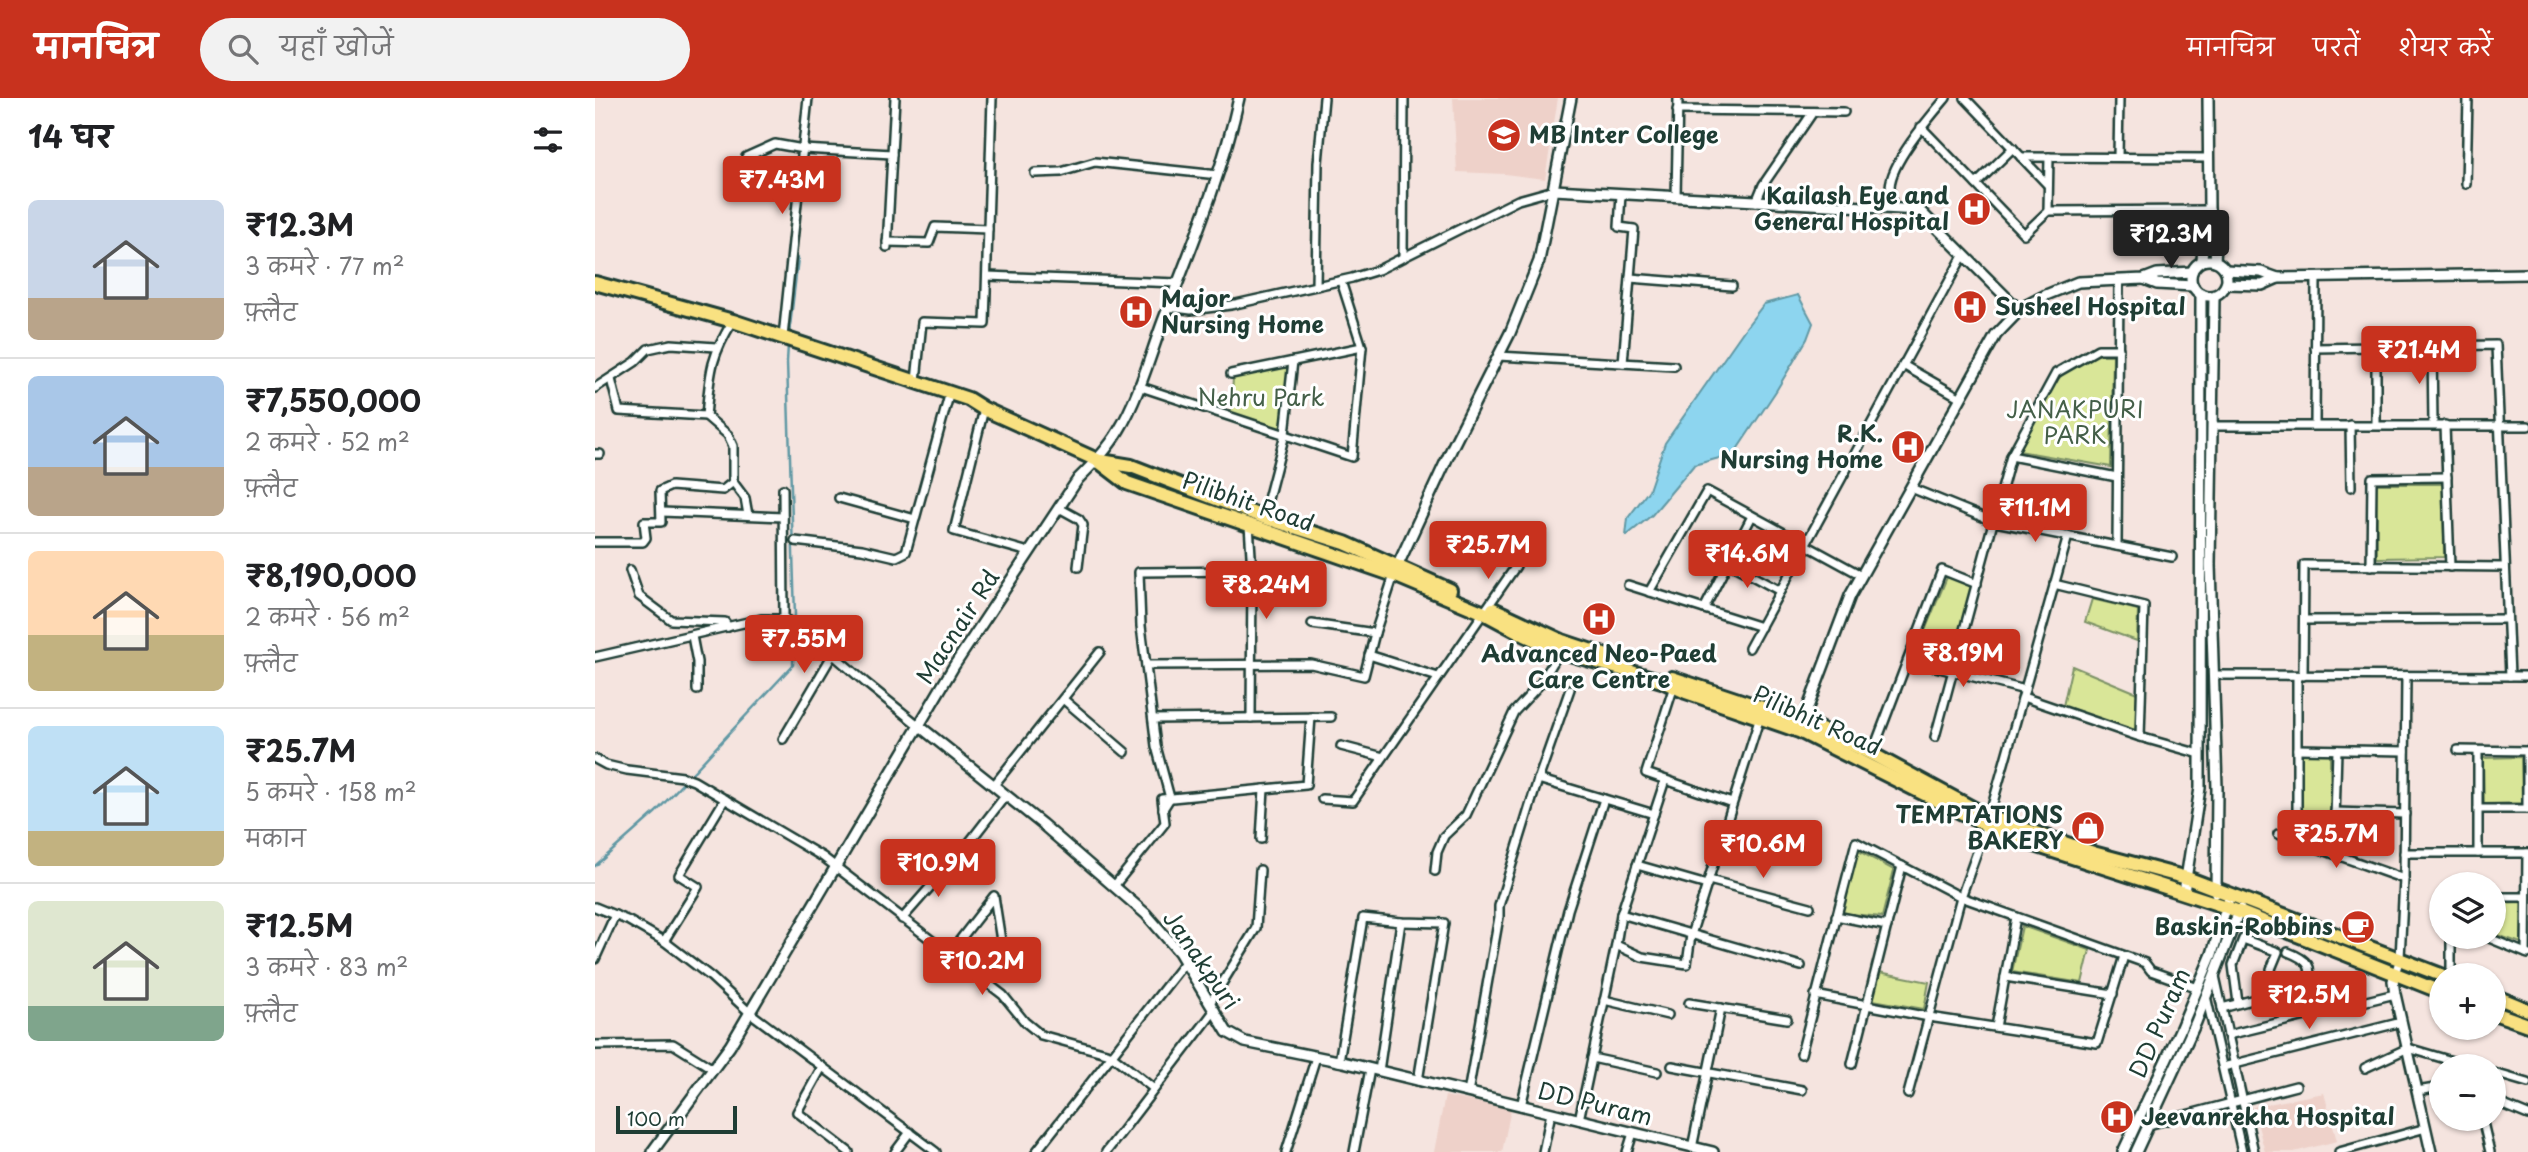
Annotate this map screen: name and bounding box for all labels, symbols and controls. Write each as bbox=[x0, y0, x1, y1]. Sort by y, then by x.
search box bbox=[200, 18, 690, 81]
text: मानचित्र bbox=[35, 19, 158, 69]
text: यहाँ खोजें bbox=[280, 26, 393, 65]
text: मानचित्र bbox=[2187, 28, 2275, 64]
text: परतें bbox=[2313, 28, 2360, 64]
text: शेयर करें bbox=[2398, 28, 2493, 64]
icon: search bbox=[224, 30, 262, 68]
text: 14 घर bbox=[28, 113, 113, 158]
school or university icon: MB Inter College bbox=[1485, 116, 1523, 154]
place label: MB Inter College bbox=[1529, 116, 1719, 151]
icon: filters bbox=[529, 121, 567, 159]
pin: ₹7.43M bbox=[725, 156, 839, 216]
text: ₹7.43M bbox=[739, 161, 825, 196]
place label: Kailash Eye and General Hospital bbox=[1754, 177, 1949, 238]
hospital icon: Kailash Eye and General Hospital bbox=[1955, 190, 1993, 228]
text: ₹12.3M bbox=[245, 201, 354, 246]
pin: ₹12.3M bbox=[2114, 211, 2228, 270]
text: ₹12.3M bbox=[2129, 215, 2213, 250]
icon: home bbox=[84, 228, 168, 312]
text: 3 कमरे · 77 m² bbox=[245, 248, 405, 283]
place label: Major Nursing Home bbox=[1161, 280, 1324, 341]
hospital icon: Susheel Hospital bbox=[1951, 288, 1989, 326]
place label: Susheel Hospital bbox=[1995, 288, 2185, 323]
hospital icon: Major Nursing Home bbox=[1117, 293, 1155, 331]
text: फ़्लैट bbox=[245, 294, 297, 329]
pin: ₹21.4M bbox=[2362, 327, 2476, 386]
text: ₹21.4M bbox=[2377, 331, 2461, 366]
text: ₹7,550,000 bbox=[245, 377, 421, 422]
park label: Nehru Park bbox=[1198, 379, 1324, 414]
park label: JANAKPURI PARK bbox=[2006, 391, 2144, 452]
icon: home bbox=[84, 404, 168, 488]
place label: R.K. Nursing Home bbox=[1720, 415, 1884, 476]
text: 2 कमरे · 52 m² bbox=[245, 424, 410, 459]
hospital icon: R.K. Nursing Home bbox=[1889, 428, 1927, 466]
street label: Pilibhit Road bbox=[1178, 462, 1319, 540]
text: फ़्लैट bbox=[245, 470, 297, 505]
pin: ₹11.1M bbox=[1978, 484, 2092, 544]
text: ₹11.1M bbox=[1999, 489, 2071, 524]
pin: ₹25.7M bbox=[1431, 522, 1545, 581]
text: ₹25.7M bbox=[1445, 526, 1531, 561]
pin: ₹14.6M bbox=[1690, 531, 1804, 590]
text: ₹14.6M bbox=[1704, 535, 1790, 570]
text: ₹8,190,000 bbox=[245, 552, 417, 597]
pin: ₹8.24M bbox=[1209, 561, 1323, 621]
street label: Macnair Rd bbox=[907, 562, 1007, 690]
text: ₹8.24M bbox=[1222, 566, 1310, 601]
icon: home bbox=[84, 579, 168, 663]
text: 2 कमरे · 56 m² bbox=[245, 599, 410, 634]
hospital icon: Advanced Neo-Paed Care Centre bbox=[1580, 600, 1618, 638]
pin: ₹7.55M bbox=[747, 616, 861, 675]
text: ₹7.55M bbox=[761, 620, 847, 655]
pin: ₹8.19M bbox=[1906, 630, 2020, 689]
text: ₹8.19M bbox=[1922, 634, 2004, 669]
place label: Advanced Neo-Paed Care Centre bbox=[1481, 635, 1717, 696]
text: फ़्लैट bbox=[245, 645, 297, 680]
street label: Pilibhit Road bbox=[1748, 676, 1888, 764]
text: ₹25.7M bbox=[245, 727, 356, 772]
icon: home bbox=[84, 754, 168, 838]
text: 5 कमरे · 158 m² bbox=[245, 774, 417, 809]
place label: TEMPTATIONS BAKERY bbox=[1895, 796, 2063, 857]
shop icon: TEMPTATIONS BAKERY bbox=[2069, 809, 2107, 847]
pin: ₹25.7M bbox=[2279, 810, 2393, 870]
text: ₹25.7M bbox=[2293, 815, 2379, 850]
text: मकान bbox=[245, 820, 306, 855]
pin: ₹10.6M bbox=[1706, 820, 1820, 880]
text: ₹10.6M bbox=[1720, 825, 1806, 860]
pin: ₹10.9M bbox=[881, 840, 995, 899]
text: ₹10.9M bbox=[896, 844, 980, 879]
map controls bbox=[2429, 872, 2506, 1131]
button: layers bbox=[2429, 872, 2506, 949]
text: ₹12.5M bbox=[245, 902, 353, 947]
street label: Janakpuri bbox=[1155, 902, 1249, 1016]
place label: Baskin-Robbins bbox=[2155, 908, 2333, 943]
cafe icon: Baskin-Robbins bbox=[2339, 908, 2377, 946]
icon: home bbox=[84, 929, 168, 1013]
pin: ₹10.2M bbox=[925, 937, 1039, 997]
text: ₹10.2M bbox=[939, 942, 1025, 977]
text: 3 कमरे · 83 m² bbox=[245, 949, 408, 984]
street label: DD Puram bbox=[2119, 962, 2198, 1083]
button: + bbox=[2429, 963, 2506, 1040]
pin: ₹12.5M bbox=[2252, 972, 2366, 1031]
text: ₹12.5M bbox=[2267, 976, 2351, 1011]
text: फ़्लैट bbox=[245, 995, 297, 1030]
button: − bbox=[2429, 1054, 2506, 1131]
street label: DD Puram bbox=[1534, 1071, 1656, 1134]
hospital icon: Jeevanrekha Hospital bbox=[2098, 1098, 2136, 1136]
place label: Jeevanrekha Hospital bbox=[2141, 1098, 2394, 1133]
scale bar bbox=[616, 1103, 737, 1135]
text: 100 m bbox=[627, 1104, 685, 1132]

